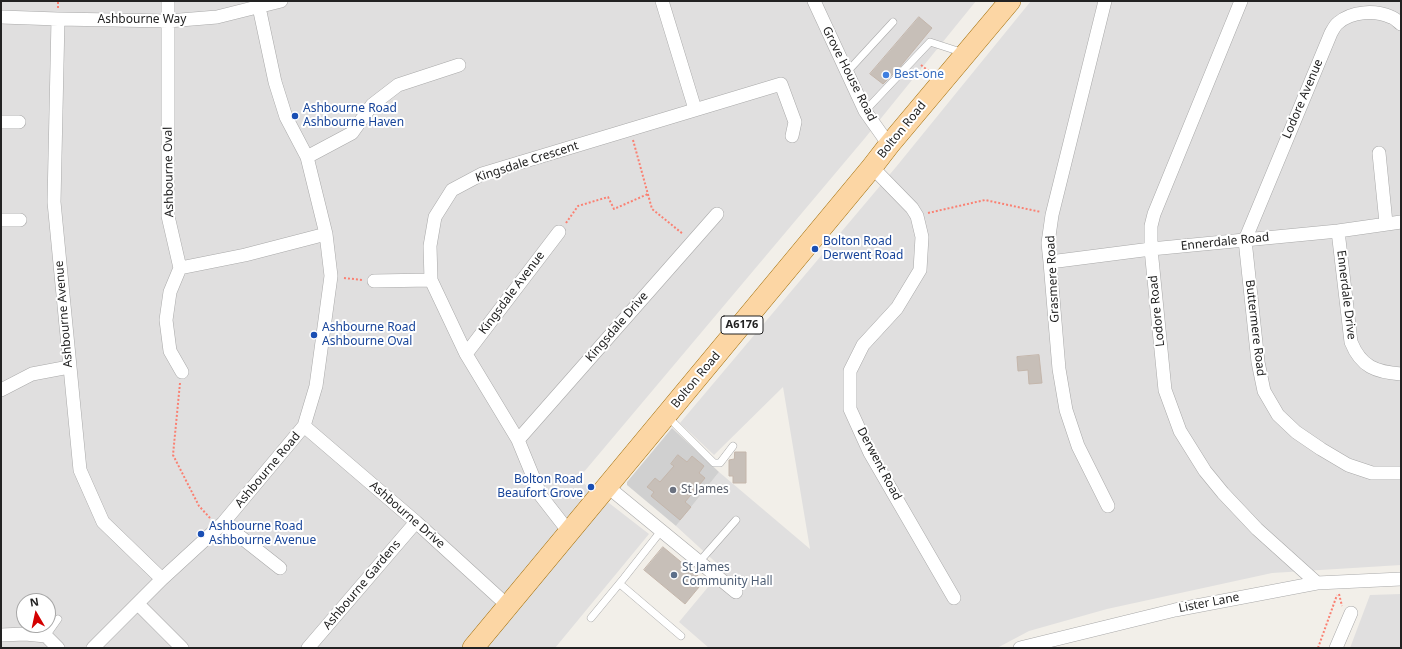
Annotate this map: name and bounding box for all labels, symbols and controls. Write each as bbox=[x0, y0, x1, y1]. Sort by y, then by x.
street label: Ashbourne Way bbox=[98, 13, 186, 27]
street label: Grove House Road bbox=[819, 24, 879, 124]
street label: Lodore Avenue bbox=[1280, 57, 1326, 141]
place label: Best-one bbox=[894, 68, 944, 82]
marker: Best-one bbox=[881, 70, 891, 80]
street label: Bolton Road bbox=[875, 99, 929, 161]
place label: Ashbourne Road Ashbourne Haven bbox=[303, 102, 404, 130]
marker: Ashbourne Road Ashbourne Haven bbox=[290, 111, 300, 121]
street label: Ashbourne Oval bbox=[161, 127, 177, 217]
street label: Kingsdale Crescent bbox=[474, 139, 580, 185]
street label: Ennerdale Road bbox=[1180, 230, 1270, 254]
place label: Bolton Road Derwent Road bbox=[823, 235, 903, 263]
street label: Grasmere Road bbox=[1044, 235, 1062, 323]
marker: Bolton Road Derwent Road bbox=[810, 244, 820, 254]
street label: Kingsdale Avenue bbox=[476, 249, 548, 337]
street label: Ennerdale Drive bbox=[1333, 250, 1359, 340]
street label: Ashbourne Avenue bbox=[52, 260, 76, 368]
street label: Lodore Road bbox=[1146, 275, 1168, 347]
street label: Buttermere Road bbox=[1242, 279, 1268, 377]
street label: Kingsdale Drive bbox=[583, 289, 651, 365]
road number: A6176 bbox=[721, 316, 763, 334]
place label: Ashbourne Road Ashbourne Oval bbox=[322, 321, 416, 349]
marker: Ashbourne Road Ashbourne Oval bbox=[309, 330, 319, 340]
street label: Bolton Road bbox=[668, 349, 724, 411]
street label: Derwent Road bbox=[854, 425, 904, 503]
street label: Ashbourne Road bbox=[232, 429, 304, 511]
place label: Bolton Road Beaufort Grove bbox=[497, 473, 583, 501]
street label: Ashbourne Drive bbox=[366, 478, 448, 552]
marker: Bolton Road Beaufort Grove bbox=[586, 482, 596, 492]
place label: St James bbox=[681, 483, 729, 497]
marker: St James bbox=[668, 485, 678, 495]
place label: Ashbourne Road Ashbourne Avenue bbox=[209, 520, 316, 548]
marker: Ashbourne Road Ashbourne Avenue bbox=[196, 529, 206, 539]
street label: Ashbourne Gardens bbox=[320, 537, 404, 633]
place label: St James Community Hall bbox=[682, 561, 773, 589]
marker: St James Community Hall bbox=[669, 570, 679, 580]
street label: Lister Lane bbox=[1177, 590, 1241, 616]
north arrow bbox=[16, 593, 56, 633]
text: N bbox=[29, 594, 40, 610]

